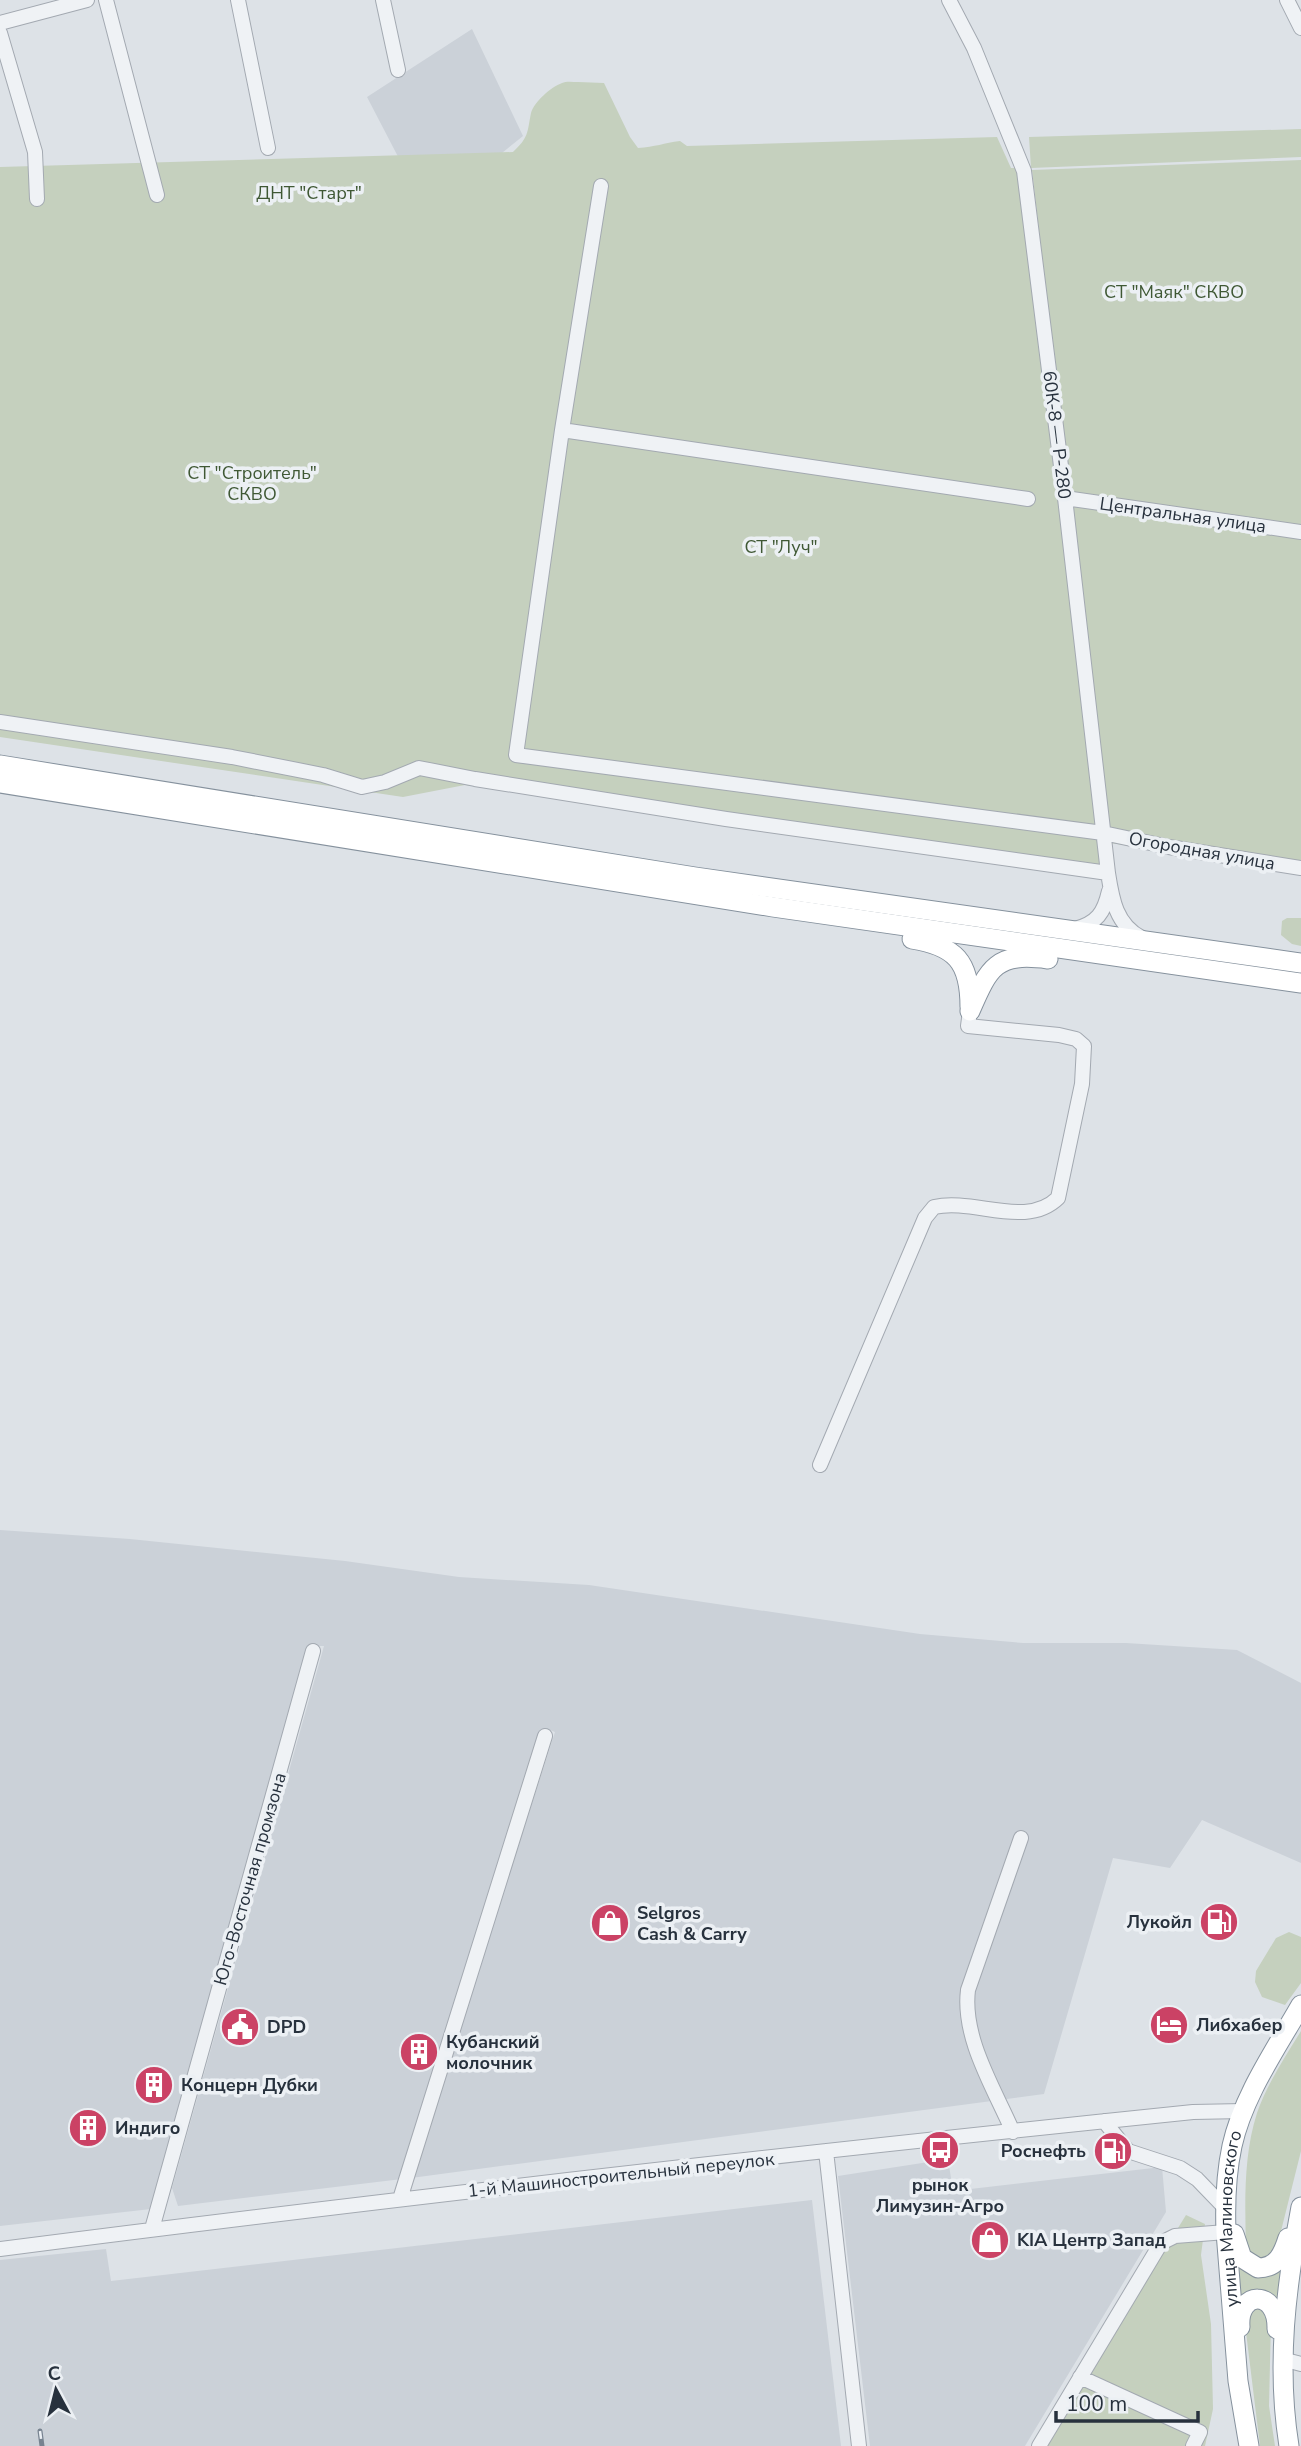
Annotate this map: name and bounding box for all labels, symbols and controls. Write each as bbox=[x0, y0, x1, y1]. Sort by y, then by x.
park label: ДНТ "Старт" bbox=[256, 181, 362, 205]
park label: СТ "Маяк" СКВО bbox=[1104, 280, 1244, 304]
street label: 60К-8 — Р-280 bbox=[1037, 370, 1077, 500]
park label: СТ "Строитель" СКВО bbox=[187, 461, 317, 506]
street label: Центральная улица bbox=[1098, 491, 1268, 539]
park label: СТ "Луч" bbox=[744, 535, 818, 559]
street label: Огородная улица bbox=[1127, 826, 1277, 876]
street label: Юго-Восточная промзона bbox=[208, 1770, 292, 1988]
place label: Selgros Cash & Carry bbox=[637, 1901, 747, 1946]
fuel station icon: Лукойл bbox=[1198, 1901, 1240, 1943]
shop icon: Selgros Cash & Carry bbox=[589, 1902, 631, 1944]
place label: Лукойл bbox=[1126, 1910, 1192, 1934]
hotel icon: Либхабер bbox=[1148, 2004, 1190, 2046]
public building icon: DPD bbox=[219, 2006, 261, 2048]
place label: Либхабер bbox=[1196, 2013, 1283, 2037]
place label: DPD bbox=[267, 2015, 306, 2039]
place label: Кубанский молочник bbox=[446, 2030, 540, 2075]
building icon: Кубанский молочник bbox=[398, 2031, 440, 2073]
building icon: Концерн Дубки bbox=[133, 2064, 175, 2106]
place label: Концерн Дубки bbox=[181, 2073, 318, 2097]
building icon: Индиго bbox=[67, 2107, 109, 2149]
place label: Индиго bbox=[115, 2116, 180, 2140]
street label: улица Малиновского bbox=[1214, 2127, 1248, 2308]
bus stop icon: рынок Лимузин-Агро bbox=[919, 2129, 961, 2171]
fuel station icon: Роснефть bbox=[1092, 2130, 1134, 2172]
place label: Роснефть bbox=[1001, 2139, 1086, 2163]
street label: 1-й Машиностроительный переулок bbox=[466, 2147, 776, 2203]
place label: рынок Лимузин-Агро bbox=[876, 2173, 1004, 2218]
shop icon: KIA Центр Запад bbox=[969, 2219, 1011, 2261]
place label: KIA Центр Запад bbox=[1017, 2228, 1166, 2252]
north arrow bbox=[21, 2355, 91, 2425]
text: С bbox=[46, 2360, 62, 2388]
scale bar bbox=[1056, 2380, 1198, 2424]
text: 100 m bbox=[1066, 2390, 1127, 2418]

